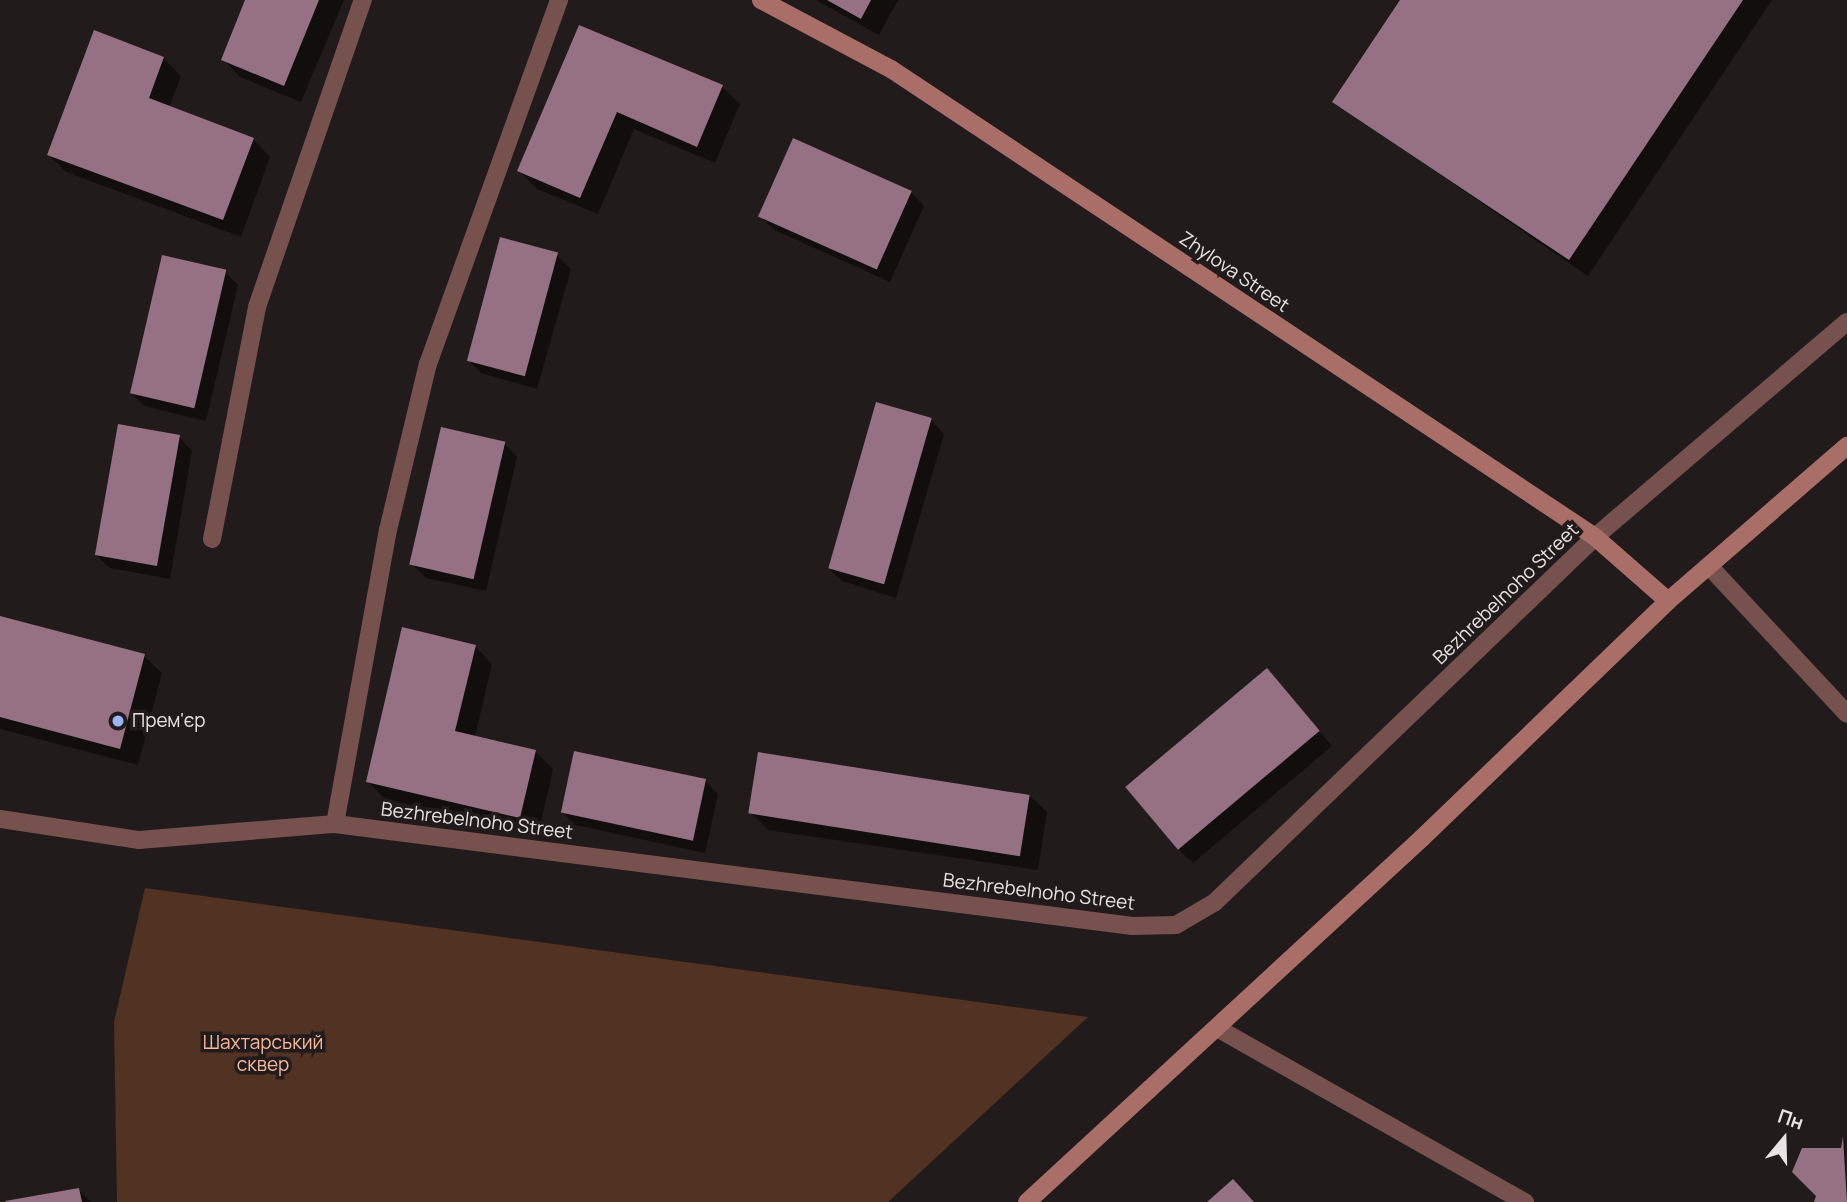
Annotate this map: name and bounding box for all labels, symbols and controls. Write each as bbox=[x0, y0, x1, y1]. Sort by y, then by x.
street label: Zhylova Street bbox=[1175, 227, 1293, 317]
street label: Bezhrebelnoho Street bbox=[1429, 519, 1583, 669]
place label: Прем'єр bbox=[132, 710, 206, 732]
marker: Прем'єр bbox=[110, 713, 126, 729]
street label: Bezhrebelnoho Street bbox=[380, 798, 574, 844]
street label: Bezhrebelnoho Street bbox=[942, 869, 1136, 915]
park label: Шахтарський сквер bbox=[203, 1032, 323, 1076]
text: Пн bbox=[1775, 1103, 1807, 1136]
north arrow bbox=[1749, 1104, 1819, 1174]

